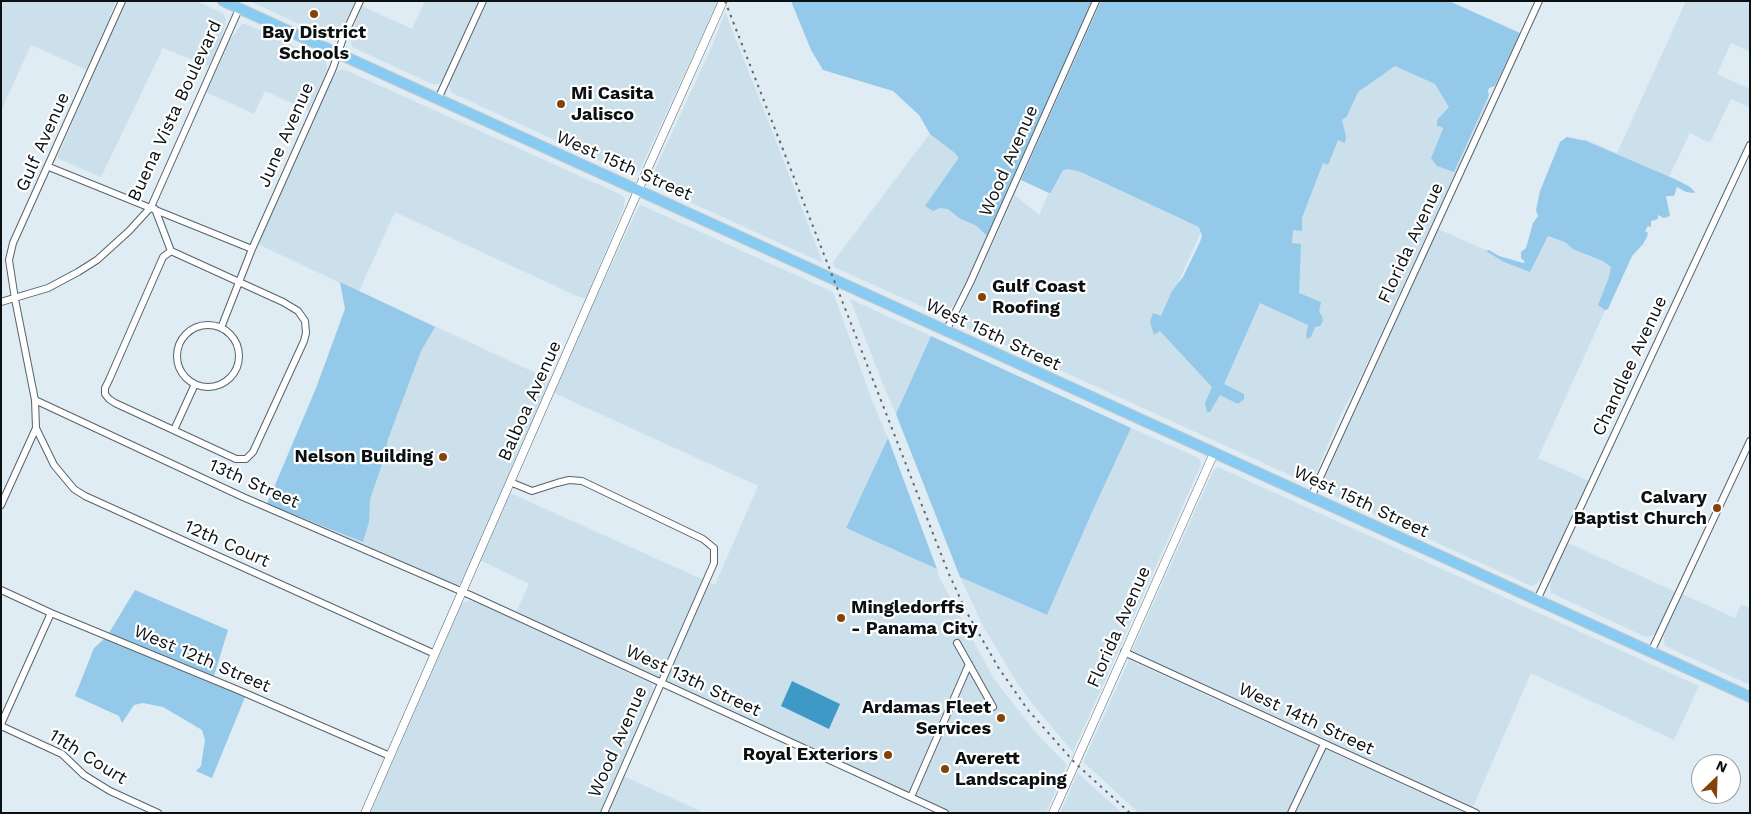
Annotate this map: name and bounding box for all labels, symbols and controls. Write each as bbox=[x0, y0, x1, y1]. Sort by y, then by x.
marker: Bay District Schools bbox=[308, 8, 320, 20]
street label: Buena Vista Boulevard bbox=[123, 17, 227, 205]
place label: Bay District Schools bbox=[262, 22, 366, 64]
street label: June Avenue bbox=[253, 79, 319, 191]
place label: Mi Casita Jalisco bbox=[571, 83, 654, 126]
street label: Gulf Avenue bbox=[11, 89, 75, 195]
marker: Mi Casita Jalisco bbox=[555, 98, 567, 110]
street label: Wood Avenue bbox=[975, 102, 1043, 220]
street label: West 15th Street bbox=[553, 126, 695, 206]
street label: Florida Avenue bbox=[1374, 179, 1448, 307]
place label: Gulf Coast Roofing bbox=[992, 276, 1085, 318]
marker: Gulf Coast Roofing bbox=[976, 291, 988, 303]
street label: Chandlee Avenue bbox=[1588, 292, 1672, 440]
street label: West 15th Street bbox=[922, 294, 1064, 376]
street label: Balboa Avenue bbox=[494, 337, 566, 465]
place label: Nelson Building bbox=[294, 446, 433, 468]
marker: Nelson Building bbox=[437, 451, 449, 463]
street label: 13th Street bbox=[206, 455, 302, 513]
street label: West 15th Street bbox=[1290, 461, 1432, 543]
place label: Calvary Baptist Church bbox=[1574, 487, 1707, 530]
marker: Calvary Baptist Church bbox=[1711, 502, 1723, 514]
street label: 12th Court bbox=[181, 516, 273, 572]
street label: Florida Avenue bbox=[1083, 563, 1155, 691]
place label: Mingledorffs - Panama City bbox=[851, 597, 978, 640]
marker: Mingledorffs - Panama City bbox=[835, 612, 847, 624]
street label: West 12th Street bbox=[130, 620, 274, 698]
street label: West 13th Street bbox=[622, 640, 764, 722]
street label: West 14th Street bbox=[1235, 678, 1377, 760]
street label: Wood Avenue bbox=[584, 683, 652, 801]
place label: Ardamas Fleet Services bbox=[862, 697, 991, 740]
marker: Ardamas Fleet Services bbox=[995, 712, 1007, 724]
street label: 11th Court bbox=[45, 725, 131, 789]
place label: Royal Exteriors bbox=[743, 744, 878, 766]
place label: Averett Landscaping bbox=[955, 748, 1067, 791]
marker: Royal Exteriors bbox=[882, 749, 894, 761]
north arrow bbox=[1691, 754, 1741, 804]
text: N bbox=[1714, 757, 1730, 776]
marker: Averett Landscaping bbox=[939, 763, 951, 775]

